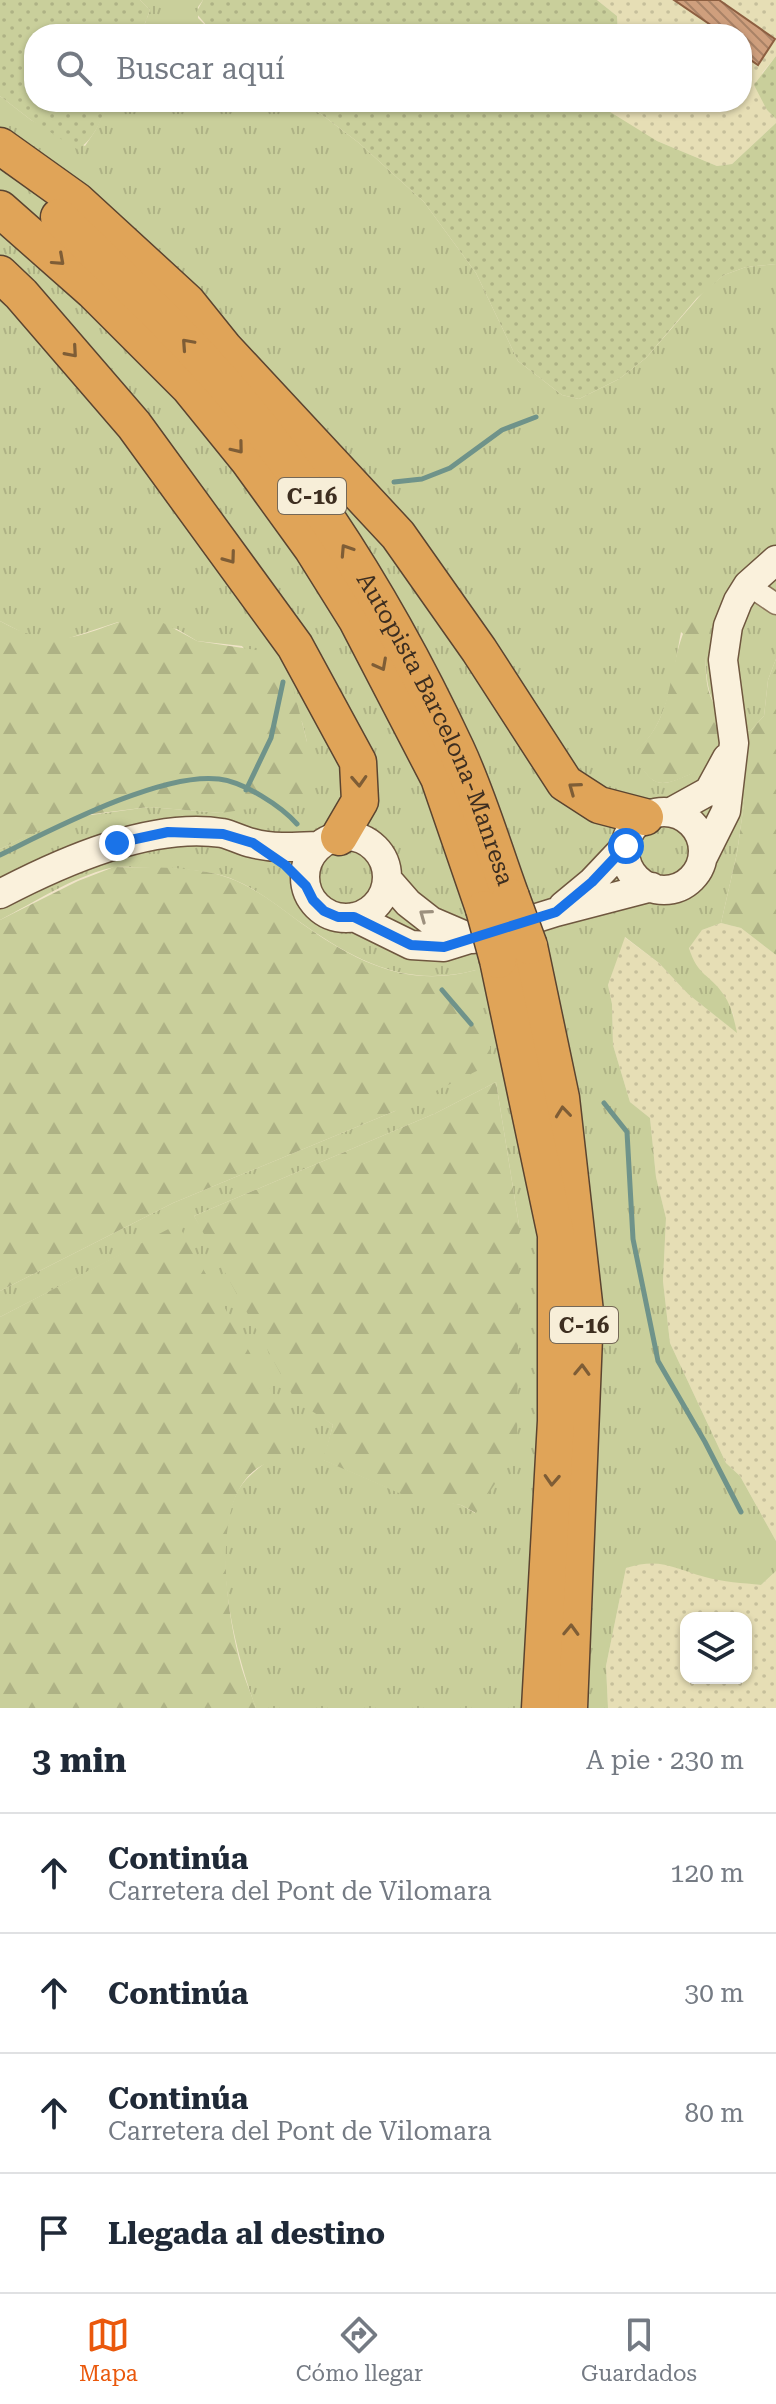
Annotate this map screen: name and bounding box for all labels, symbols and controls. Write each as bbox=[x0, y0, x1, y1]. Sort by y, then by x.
search box bbox=[24, 24, 752, 112]
icon: search bbox=[52, 46, 96, 90]
text: Buscar aquí bbox=[116, 51, 285, 86]
one-way arrow bbox=[50, 251, 64, 266]
one-way arrow bbox=[183, 339, 197, 354]
one-way arrow bbox=[62, 343, 76, 358]
one-way arrow bbox=[228, 439, 243, 453]
road number: C-16 bbox=[278, 478, 346, 514]
one-way arrow bbox=[340, 544, 355, 558]
one-way arrow bbox=[221, 549, 235, 563]
street label: Autopista Barcelona-Manresa bbox=[351, 567, 520, 889]
one-way arrow bbox=[371, 656, 387, 670]
one-way arrow bbox=[350, 775, 367, 788]
one-way arrow bbox=[568, 783, 583, 798]
route end bbox=[99, 825, 135, 861]
route start bbox=[608, 828, 644, 864]
one-way arrow bbox=[420, 911, 434, 925]
one-way arrow bbox=[554, 1105, 571, 1118]
road number: C-16 bbox=[550, 1307, 618, 1343]
one-way arrow bbox=[573, 1363, 590, 1376]
one-way arrow bbox=[544, 1474, 561, 1487]
map controls bbox=[680, 1612, 752, 1684]
button: layers bbox=[680, 1612, 752, 1684]
one-way arrow bbox=[562, 1623, 579, 1636]
text: 3 min bbox=[32, 1740, 127, 1780]
text: A pie · 230 m bbox=[586, 1745, 744, 1775]
text: Continúa bbox=[108, 1841, 248, 1876]
icon: ahead bbox=[32, 1851, 76, 1895]
text: 120 m bbox=[670, 1858, 744, 1888]
text: Carretera del Pont de Vilomara bbox=[108, 1876, 492, 1906]
icon: ahead bbox=[32, 1971, 76, 2015]
text: Continúa bbox=[108, 1976, 248, 2011]
text: 30 m bbox=[685, 1978, 744, 2008]
text: Continúa bbox=[108, 2081, 248, 2116]
icon: ahead bbox=[32, 2091, 76, 2135]
text: 80 m bbox=[685, 2098, 744, 2128]
text: Carretera del Pont de Vilomara bbox=[108, 2116, 492, 2146]
icon: arrive bbox=[32, 2211, 76, 2255]
text: Llegada al destino bbox=[108, 2216, 385, 2251]
tab: Mapa bbox=[79, 2313, 138, 2386]
tab: Cómo llegar bbox=[296, 2313, 423, 2386]
tab: Guardados bbox=[581, 2313, 697, 2386]

